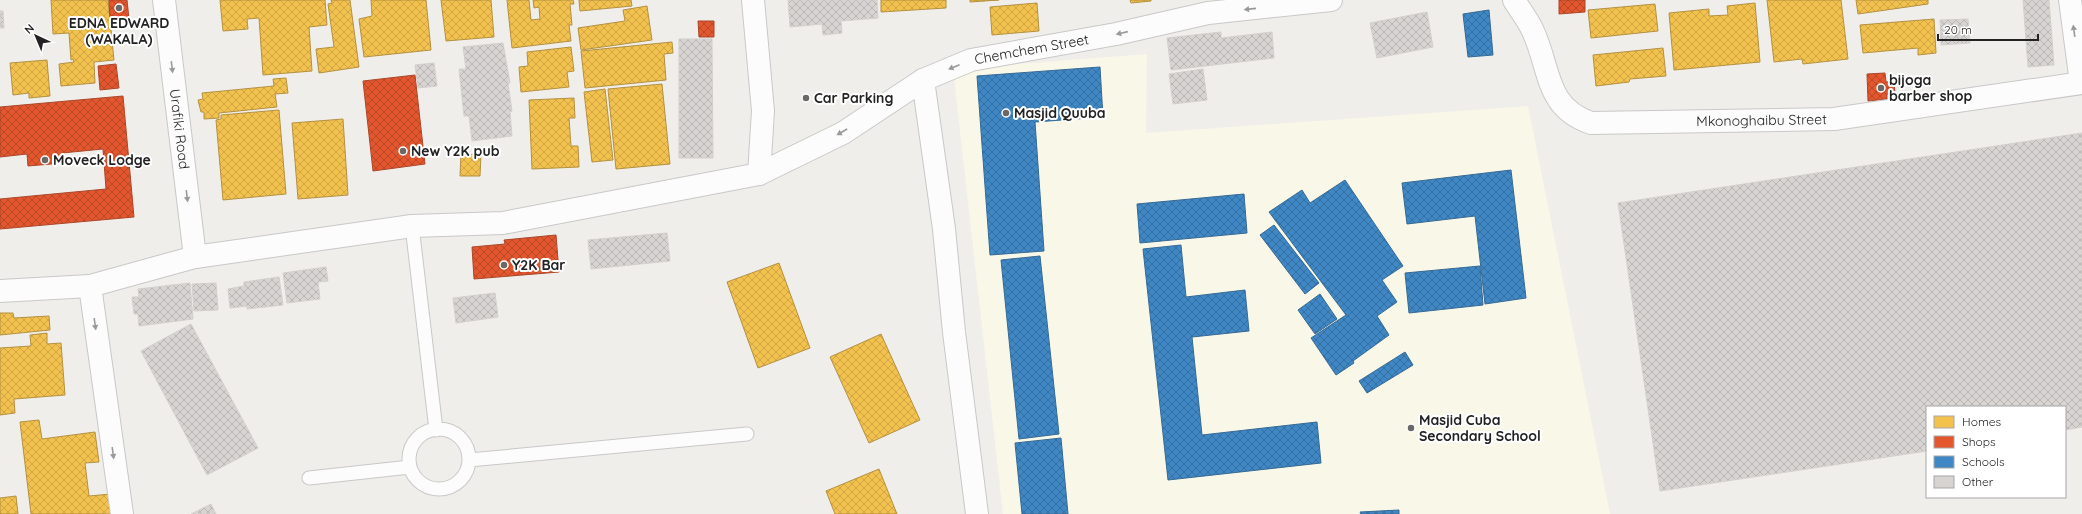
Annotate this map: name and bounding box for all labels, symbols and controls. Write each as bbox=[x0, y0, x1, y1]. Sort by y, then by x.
marker: EDNA EDWARD (WAKALA) bbox=[114, 3, 124, 13]
one-way arrow bbox=[1244, 5, 1256, 12]
place label: EDNA EDWARD (WAKALA) bbox=[69, 14, 169, 48]
north arrow bbox=[16, 16, 56, 56]
scale bar bbox=[1938, 16, 2038, 42]
text: N bbox=[21, 21, 37, 37]
text: 20 m bbox=[1944, 22, 1972, 37]
one-way arrow bbox=[2071, 25, 2077, 37]
street label: Chemchem Street bbox=[973, 30, 1090, 68]
one-way arrow bbox=[1116, 30, 1129, 36]
one-way arrow bbox=[169, 60, 175, 73]
one-way arrow bbox=[948, 64, 960, 70]
place label: bijoga barber shop bbox=[1889, 71, 1972, 105]
marker: bijoga barber shop bbox=[1876, 83, 1886, 93]
street label: Urafiki Road bbox=[166, 88, 193, 170]
place label: Car Parking bbox=[814, 89, 893, 107]
marker: Car Parking bbox=[801, 93, 811, 103]
place label: Masjid Quuba bbox=[1014, 104, 1105, 122]
marker: Masjid Quuba bbox=[1001, 108, 1011, 118]
street label: Mkonoghaibu Street bbox=[1696, 110, 1827, 130]
one-way arrow bbox=[837, 129, 848, 136]
place label: New Y2K pub bbox=[411, 142, 500, 160]
marker: New Y2K pub bbox=[398, 146, 408, 156]
place label: Moveck Lodge bbox=[53, 151, 151, 169]
marker: Moveck Lodge bbox=[40, 155, 50, 165]
one-way arrow bbox=[184, 190, 190, 202]
place label: Y2K Bar bbox=[512, 256, 565, 274]
marker: Y2K Bar bbox=[499, 260, 509, 270]
one-way arrow bbox=[92, 318, 98, 330]
legend bbox=[1926, 406, 2066, 498]
place label: Masjid Cuba Secondary School bbox=[1419, 411, 1541, 445]
text: Homes bbox=[1962, 414, 2002, 429]
marker: Masjid Cuba Secondary School bbox=[1406, 423, 1416, 433]
text: Shops bbox=[1962, 434, 1996, 449]
one-way arrow bbox=[110, 447, 116, 459]
text: Schools bbox=[1962, 454, 2005, 469]
text: Other bbox=[1962, 474, 1994, 489]

